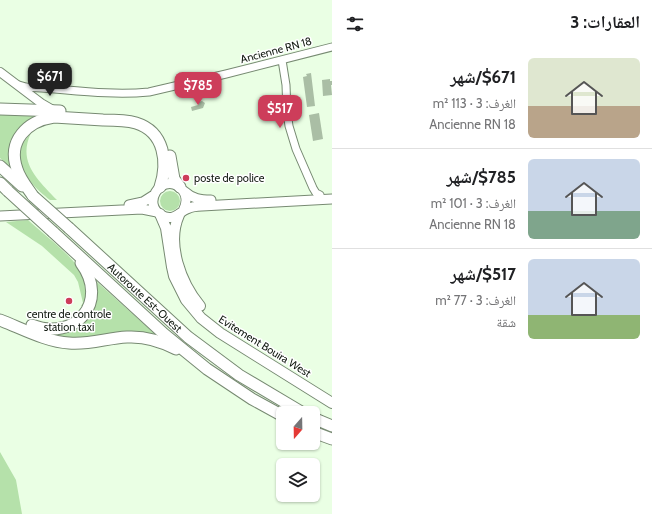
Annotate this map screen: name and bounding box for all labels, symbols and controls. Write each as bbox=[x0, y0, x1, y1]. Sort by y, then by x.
text: العقارات: 3 bbox=[570, 12, 640, 32]
icon: filters bbox=[344, 13, 366, 35]
street label: Ancienne RN 18 bbox=[239, 34, 313, 66]
pin: $671 bbox=[26, 63, 74, 97]
text: $671/شهر bbox=[450, 67, 516, 87]
text: $671 bbox=[37, 68, 63, 84]
pin: $785 bbox=[174, 72, 222, 106]
icon: home bbox=[560, 74, 608, 122]
text: $785 bbox=[183, 77, 213, 93]
pin: $517 bbox=[256, 95, 304, 129]
text: الغرف: 3 · 113 m² bbox=[433, 95, 516, 111]
text: $517 bbox=[267, 100, 293, 116]
text: Ancienne RN 18 bbox=[429, 116, 516, 132]
text: $785/شهر bbox=[447, 167, 516, 187]
place label: poste de police bbox=[194, 171, 265, 185]
marker: poste de police bbox=[181, 173, 191, 183]
icon: home bbox=[560, 175, 608, 223]
text: الغرف: 3 · 101 m² bbox=[431, 195, 516, 211]
text: Ancienne RN 18 bbox=[429, 216, 516, 232]
street label: Autoroute Est-Ouest bbox=[105, 260, 185, 335]
text: $517/شهر bbox=[451, 264, 516, 284]
icon: home bbox=[560, 275, 608, 323]
text: الغرف: 3 · 77 m² bbox=[435, 292, 516, 308]
marker: centre de controle station taxi bbox=[64, 296, 74, 306]
place label: centre de controle station taxi bbox=[27, 307, 111, 334]
street label: Evitement Bouira West bbox=[216, 312, 314, 380]
text: شقة bbox=[497, 314, 516, 330]
north arrow bbox=[276, 406, 320, 450]
map controls bbox=[276, 406, 320, 502]
button: layers bbox=[276, 458, 320, 502]

